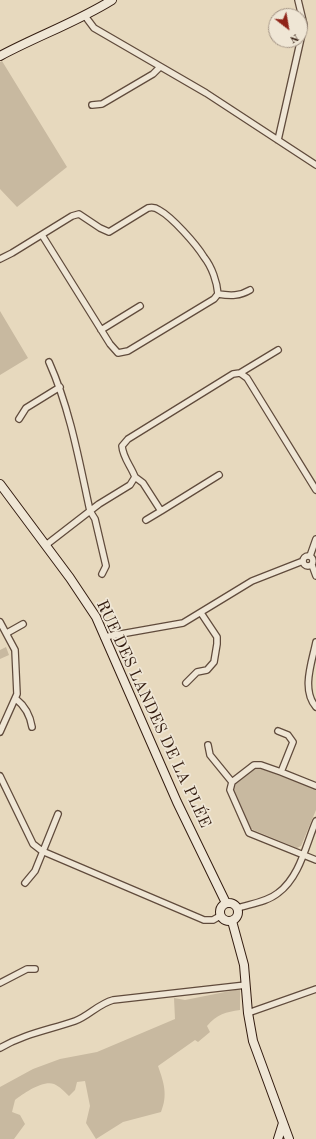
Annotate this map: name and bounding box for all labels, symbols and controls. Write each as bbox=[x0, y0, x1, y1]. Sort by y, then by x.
north arrow bbox=[268, 8, 308, 48]
text: N bbox=[287, 31, 300, 45]
street label: RUE DES LANDES DE LA PLÉE bbox=[92, 597, 214, 831]

